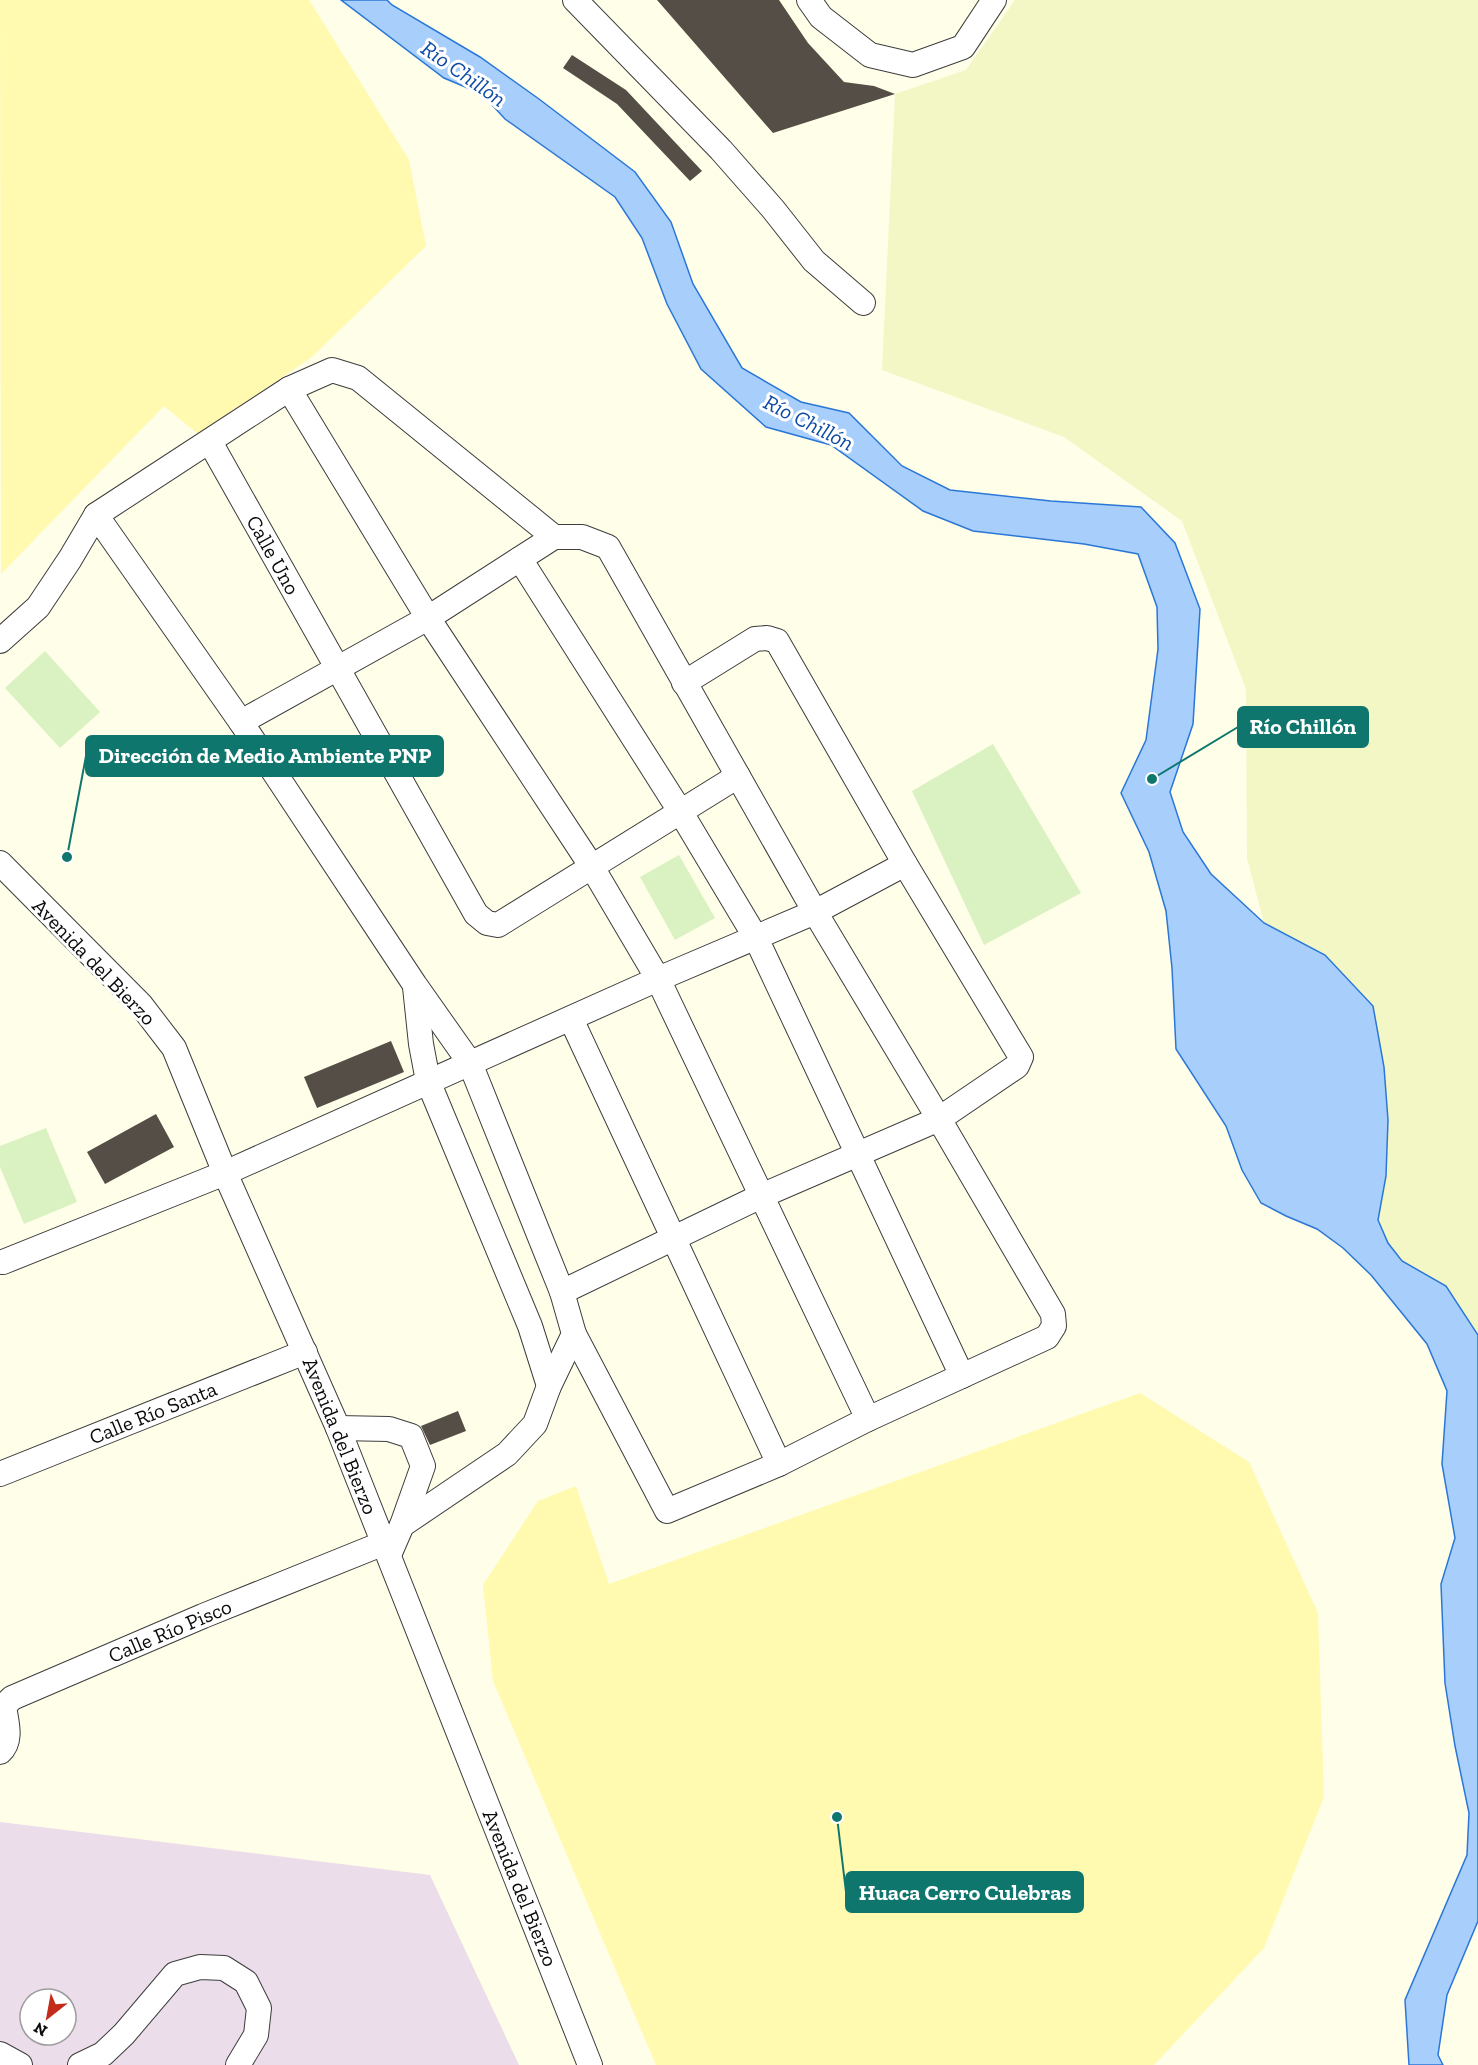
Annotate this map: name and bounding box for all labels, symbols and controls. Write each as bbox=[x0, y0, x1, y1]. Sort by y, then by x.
water label: Río Chillón bbox=[416, 34, 511, 112]
water label: Río Chillón bbox=[759, 388, 858, 457]
street label: Calle Uno bbox=[241, 511, 305, 599]
callout: Río Chillón bbox=[1238, 707, 1368, 747]
text: Río Chillón bbox=[1250, 713, 1356, 740]
callout: Dirección de Medio Ambiente PNP bbox=[86, 736, 443, 776]
text: Dirección de Medio Ambiente PNP bbox=[99, 742, 431, 769]
street label: Avenida del Bierzo bbox=[27, 893, 161, 1030]
street label: Avenida del Bierzo bbox=[298, 1354, 383, 1518]
street label: Calle Río Santa bbox=[85, 1376, 220, 1449]
street label: Calle Río Pisco bbox=[104, 1593, 235, 1668]
street label: Avenida del Bierzo bbox=[478, 1806, 563, 1970]
callout: Huaca Cerro Culebras bbox=[846, 1872, 1083, 1912]
text: Huaca Cerro Culebras bbox=[859, 1879, 1071, 1906]
north arrow bbox=[18, 1987, 78, 2047]
text: N bbox=[30, 2018, 51, 2041]

